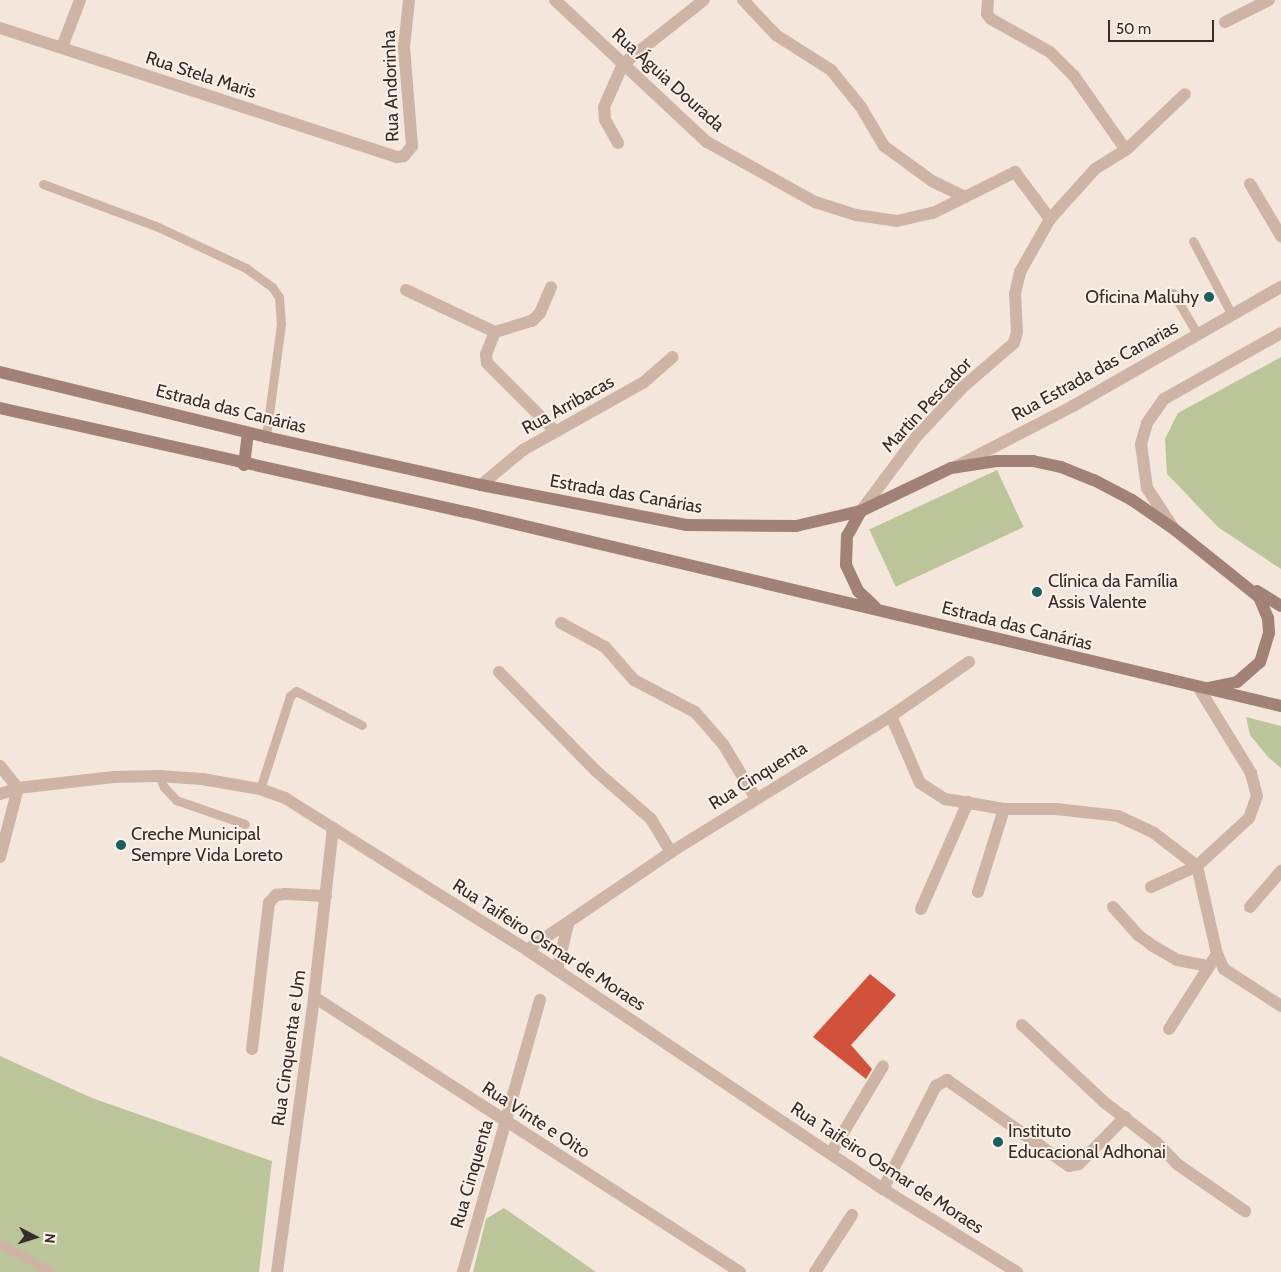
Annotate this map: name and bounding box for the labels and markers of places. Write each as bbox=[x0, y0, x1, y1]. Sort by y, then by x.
place label: Oficina Maluhy bbox=[1085, 286, 1199, 308]
marker: Oficina Maluhy bbox=[1203, 291, 1215, 303]
place label: Clínica da Família Assis Valente bbox=[1048, 571, 1178, 614]
marker: Clínica da Família Assis Valente bbox=[1030, 585, 1044, 599]
place label: Creche Municipal Sempre Vida Loreto bbox=[131, 824, 283, 866]
marker: Creche Municipal Sempre Vida Loreto bbox=[115, 839, 127, 851]
place label: Instituto Educacional Adhonai bbox=[1008, 1121, 1166, 1164]
marker: Instituto Educacional Adhonai bbox=[992, 1136, 1004, 1148]

